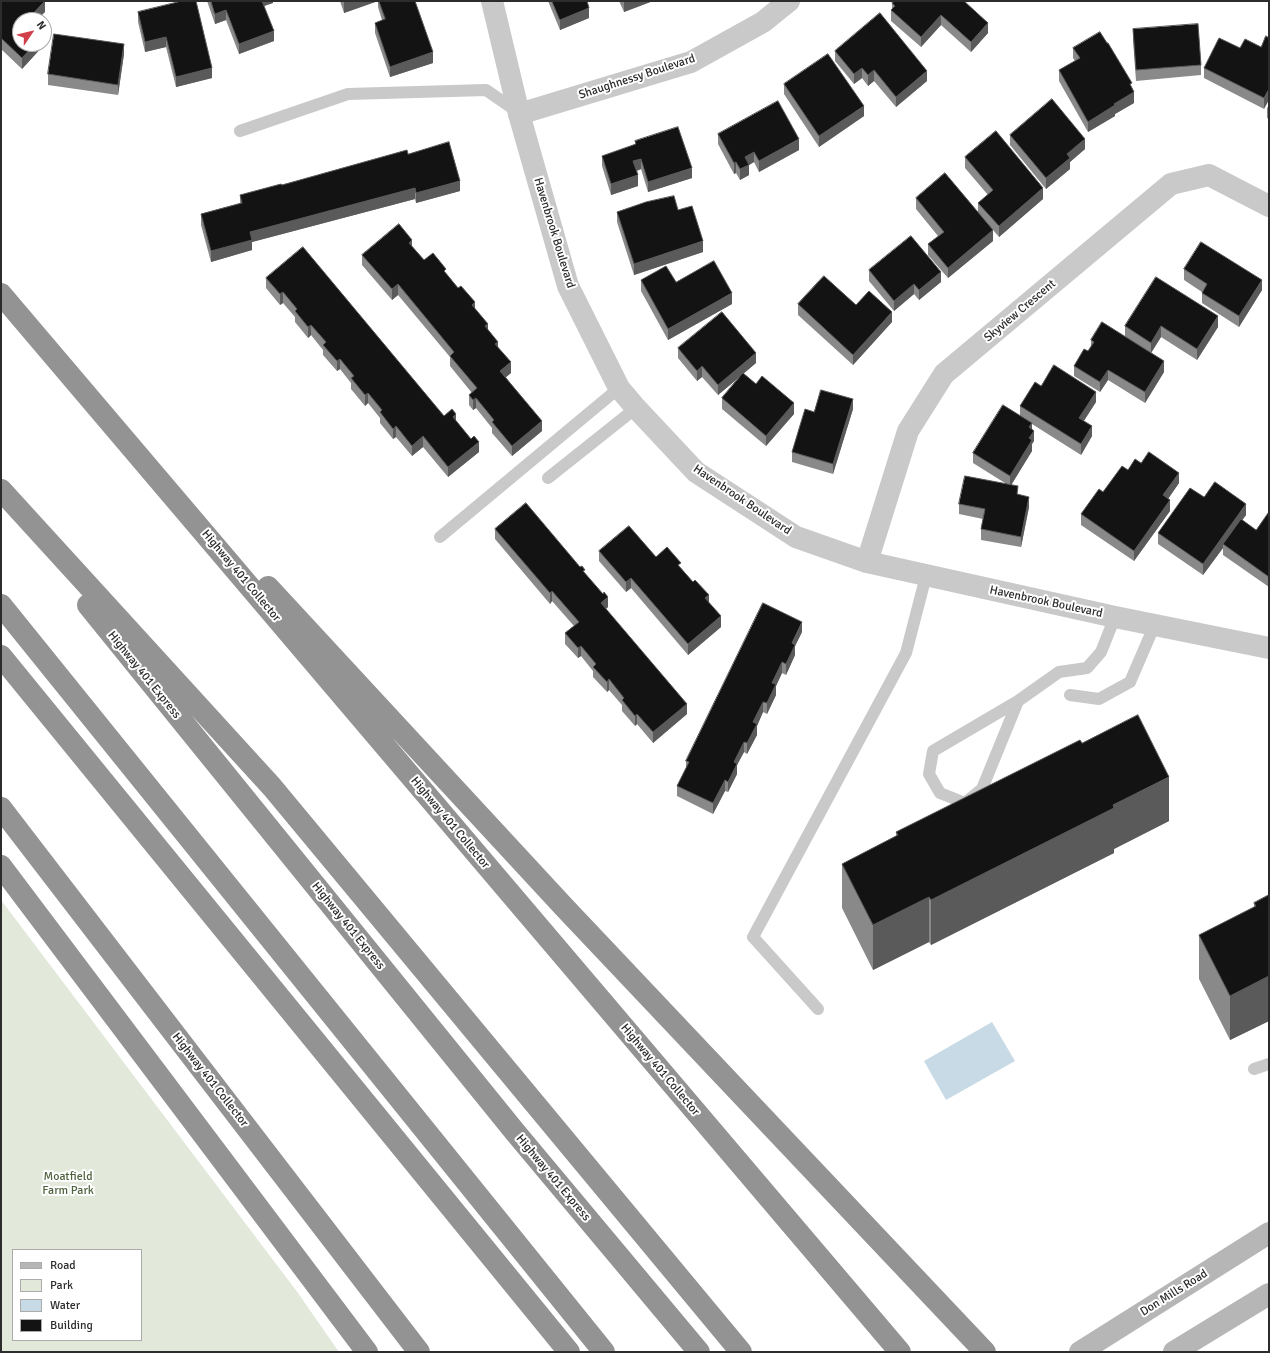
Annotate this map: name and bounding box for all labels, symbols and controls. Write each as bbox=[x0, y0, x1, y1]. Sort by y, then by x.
north arrow bbox=[12, 12, 52, 52]
text: N bbox=[34, 19, 49, 32]
street label: Shaughnessy Boulevard bbox=[577, 51, 697, 103]
street label: Havenbrook Boulevard bbox=[530, 176, 578, 290]
street label: Skyview Crescent bbox=[981, 277, 1059, 345]
street label: Havenbrook Boulevard bbox=[690, 462, 794, 538]
street label: Highway 401 Collector bbox=[198, 527, 284, 625]
street label: Havenbrook Boulevard bbox=[988, 583, 1104, 621]
street label: Highway 401 Express bbox=[104, 628, 184, 722]
street label: Highway 401 Collector bbox=[407, 774, 493, 872]
street label: Highway 401 Express bbox=[308, 879, 388, 973]
street label: Highway 401 Collector bbox=[617, 1021, 703, 1119]
street label: Highway 401 Collector bbox=[169, 1030, 251, 1130]
street label: Highway 401 Express bbox=[513, 1132, 593, 1224]
park label: Moatfield Farm Park bbox=[42, 1170, 94, 1198]
legend bbox=[12, 1249, 142, 1341]
text: Road bbox=[50, 1258, 76, 1273]
street label: Don Mills Road bbox=[1138, 1267, 1210, 1319]
text: Park bbox=[50, 1278, 73, 1293]
text: Water bbox=[50, 1298, 80, 1313]
text: Building bbox=[50, 1318, 93, 1333]

